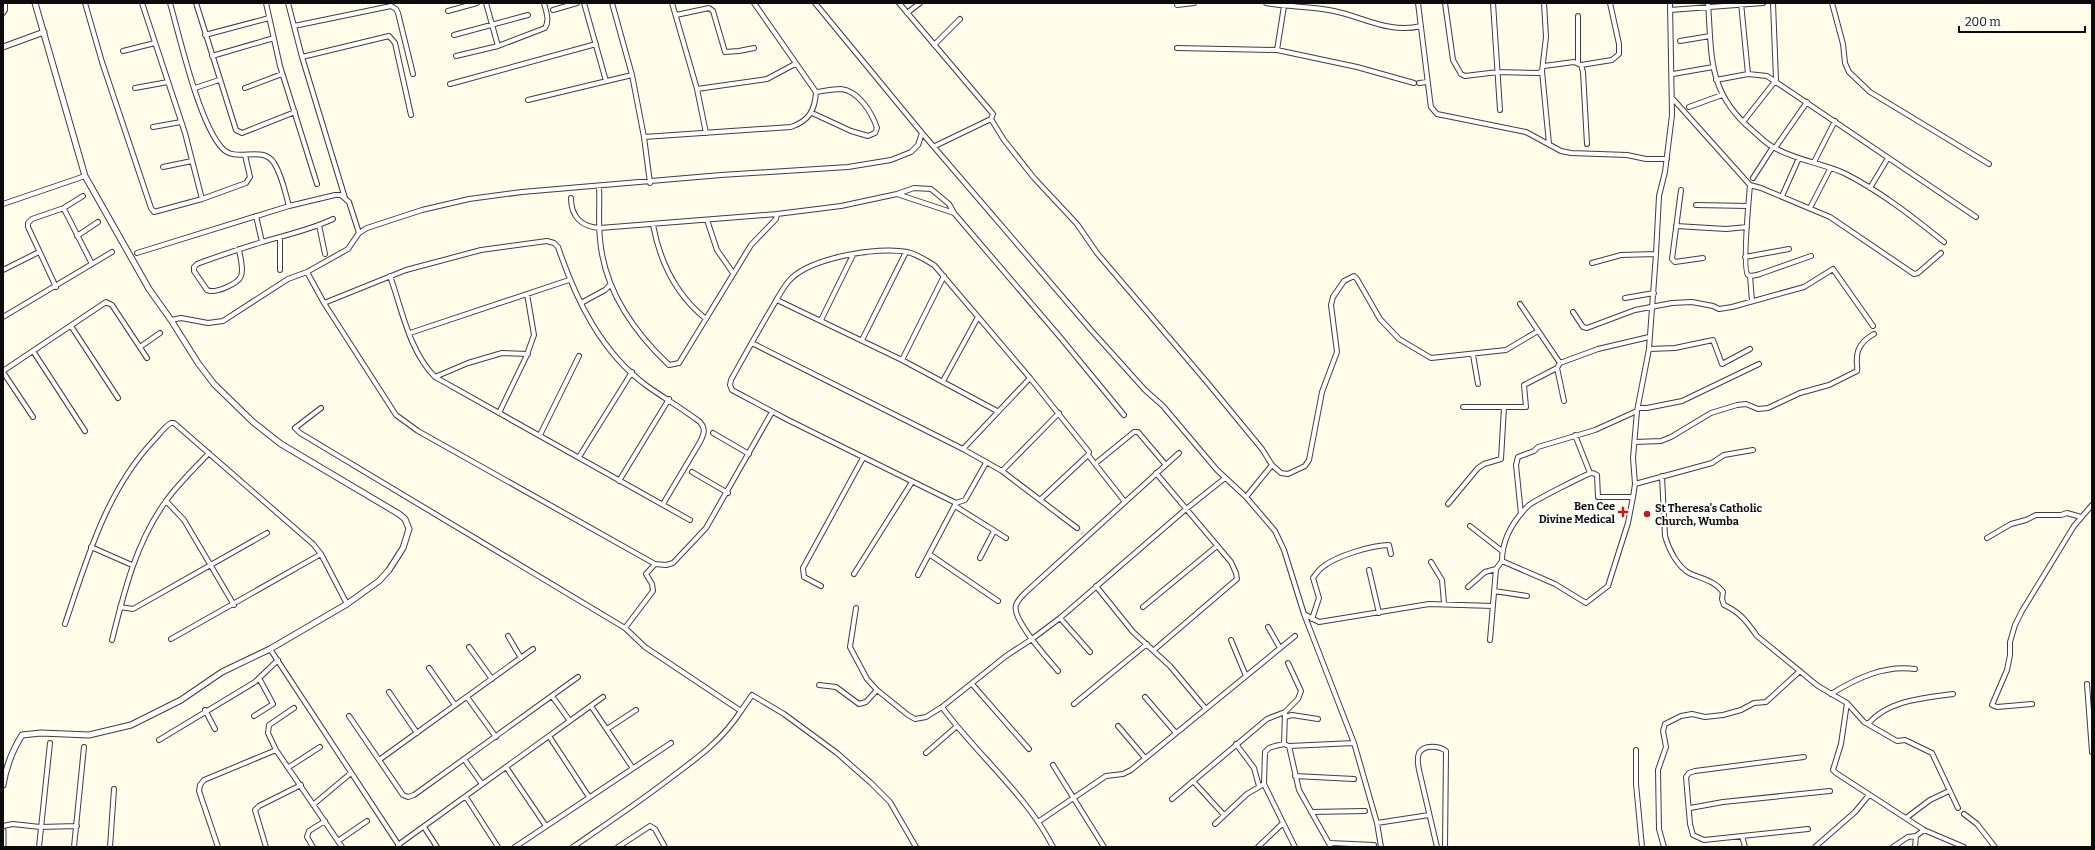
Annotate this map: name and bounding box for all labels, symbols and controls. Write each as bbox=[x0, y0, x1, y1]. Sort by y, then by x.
scale bar bbox=[1959, 8, 2085, 34]
text: 200 m bbox=[1965, 15, 2001, 29]
place label: Ben Cee Divine Medical bbox=[1539, 500, 1616, 526]
place label: St Theresa's Catholic Church, Wumba bbox=[1655, 502, 1763, 528]
marker: Ben Cee Divine Medical bbox=[1618, 507, 1628, 517]
marker: St Theresa's Catholic Church, Wumba bbox=[1642, 509, 1652, 519]

